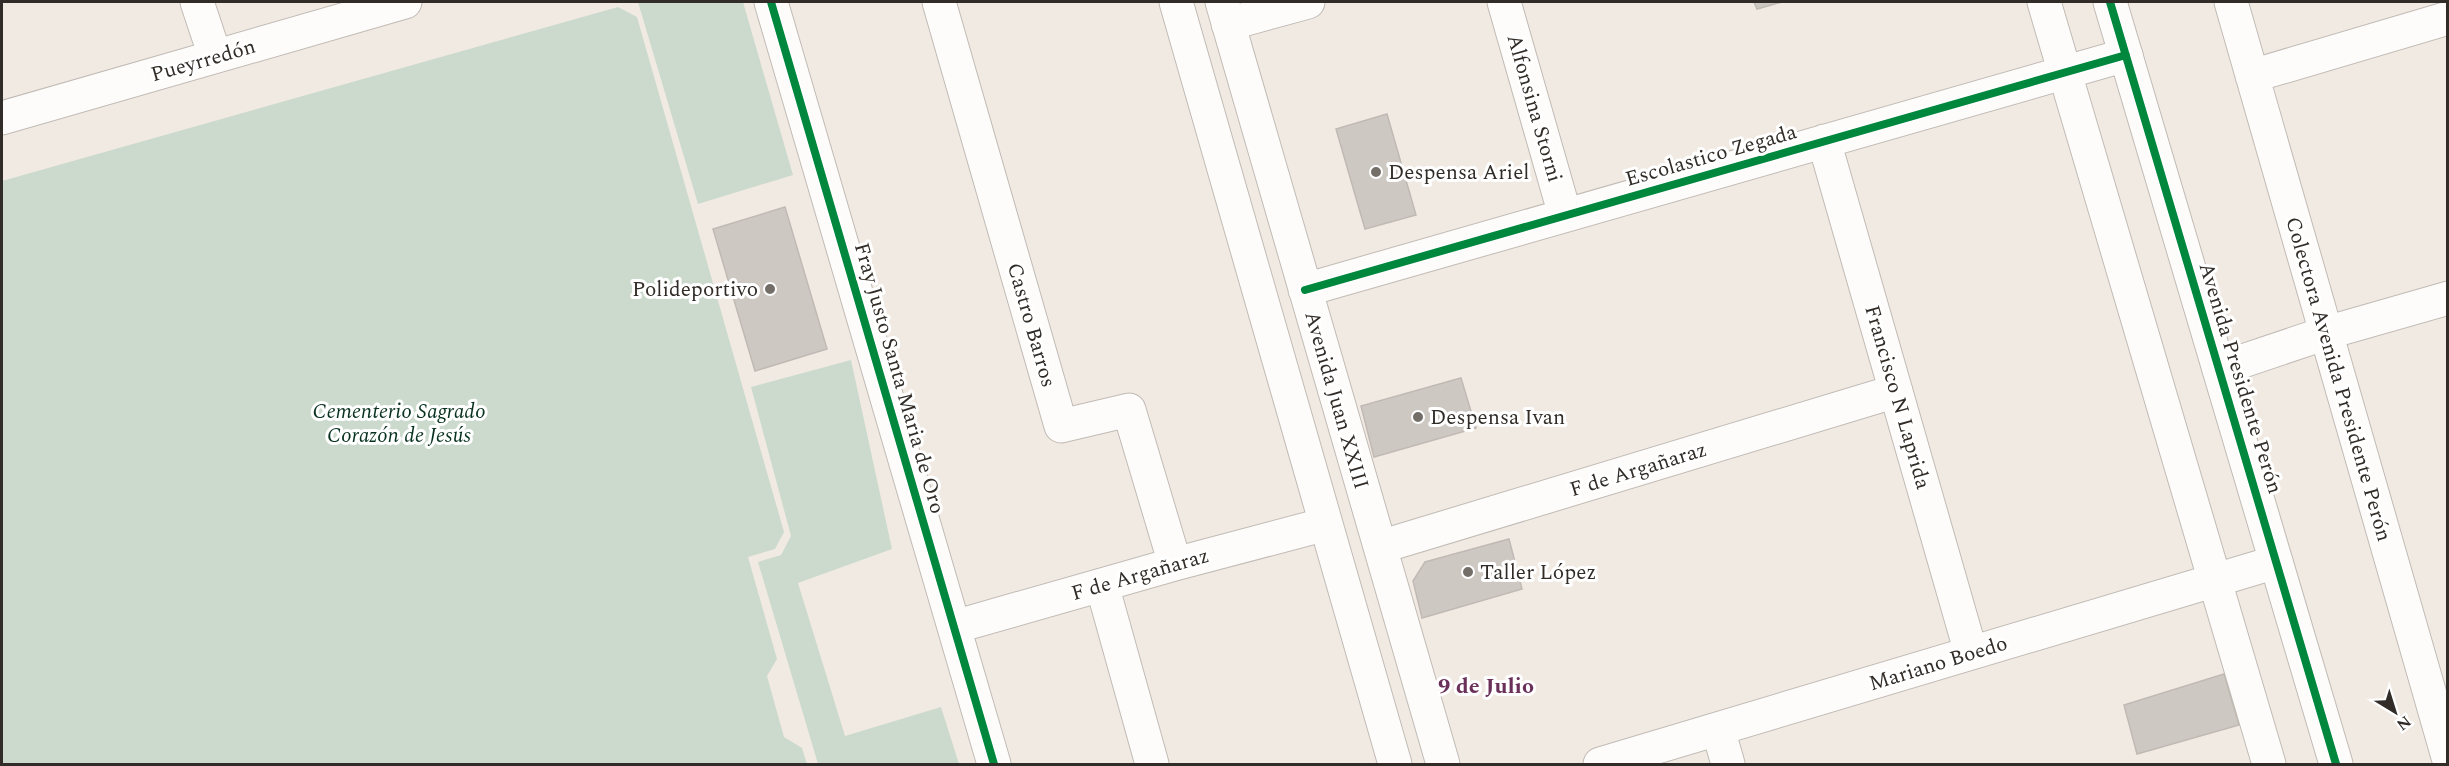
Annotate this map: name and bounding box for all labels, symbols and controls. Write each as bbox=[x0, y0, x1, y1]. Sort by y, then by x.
street label: Alfonsina Storni bbox=[1498, 30, 1570, 186]
street label: Pueyrredón bbox=[147, 31, 259, 91]
street label: Escolastico Zegada bbox=[1622, 116, 1801, 196]
place label: Despensa Ariel bbox=[1388, 157, 1530, 189]
marker: Despensa Ariel bbox=[1369, 165, 1383, 179]
street label: Colectora Avenida Presidente Perón bbox=[2276, 213, 2400, 545]
street label: Fray Justo Santa Maria de Oro bbox=[845, 239, 953, 518]
street label: Castro Barros bbox=[998, 259, 1064, 391]
street label: Avenida Presidente Perón bbox=[2190, 259, 2290, 498]
place label: Polideportivo bbox=[632, 274, 758, 306]
marker: Polideportivo bbox=[763, 282, 777, 296]
street label: Francisco N Laprida bbox=[1855, 302, 1939, 494]
street label: Avenida Juan XXIII bbox=[1295, 307, 1377, 493]
park label: Cementerio Sagrado Corazón de Jesús bbox=[312, 396, 486, 452]
place label: Despensa Ivan bbox=[1430, 402, 1565, 434]
marker: Despensa Ivan bbox=[1411, 410, 1425, 424]
street label: F de Argañaraz bbox=[1566, 434, 1711, 506]
street label: F de Argañaraz bbox=[1068, 540, 1213, 610]
place label: Taller López bbox=[1480, 557, 1597, 589]
marker: Taller López bbox=[1461, 565, 1475, 579]
street label: Mariano Boedo bbox=[1865, 628, 2011, 700]
district label: 9 de Julio bbox=[1438, 670, 1534, 703]
north arrow bbox=[2365, 682, 2425, 742]
text: N bbox=[2391, 710, 2416, 737]

